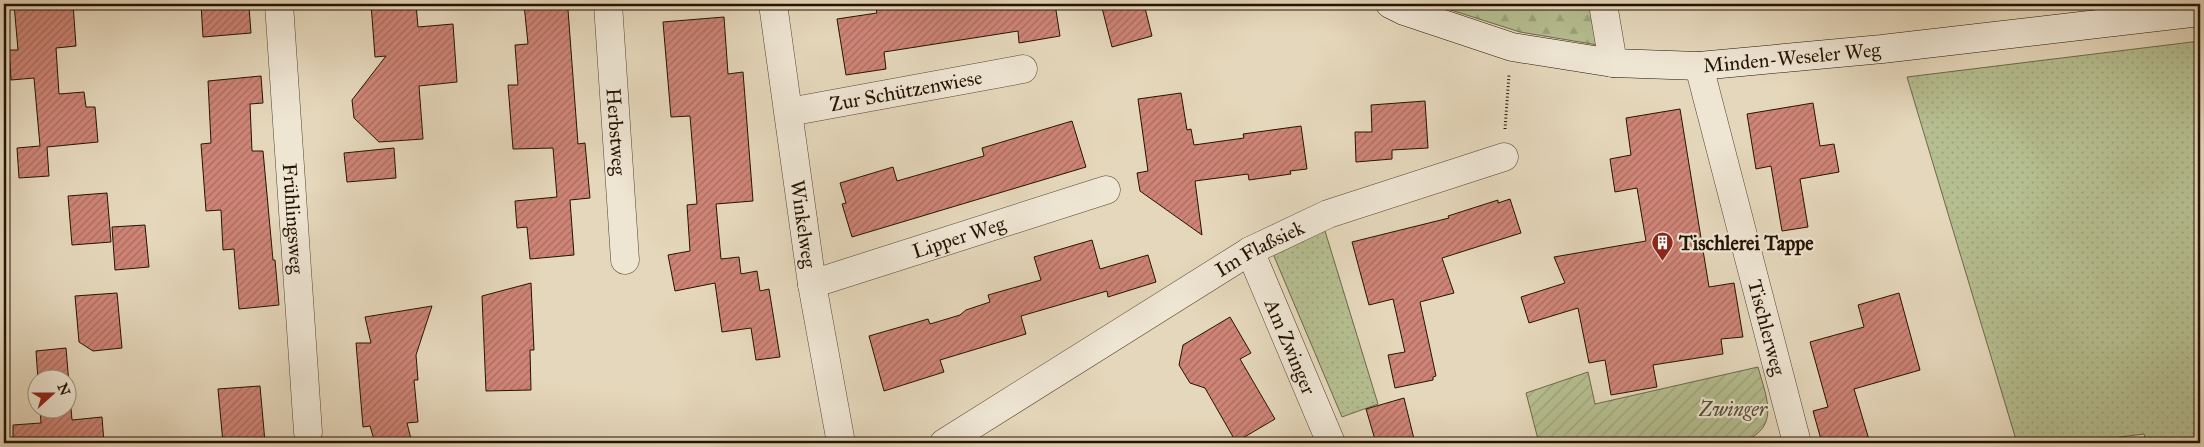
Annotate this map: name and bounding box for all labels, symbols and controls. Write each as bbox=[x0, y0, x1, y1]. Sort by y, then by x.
street label: Minden-Weseler Weg bbox=[1702, 37, 1882, 78]
street label: Zur Schützenwiese bbox=[828, 65, 984, 116]
street label: Herbstweg bbox=[602, 87, 631, 177]
street label: Frühlingsweg bbox=[278, 162, 309, 275]
street label: Winkelweg bbox=[786, 178, 822, 270]
street label: Lipper Weg bbox=[909, 211, 1009, 263]
street label: Im Flaßsiek bbox=[1211, 215, 1309, 282]
building icon: Tischlerei Tappe bbox=[1651, 231, 1675, 262]
place label: Tischlerei Tappe bbox=[1678, 231, 1814, 256]
street label: Tischlerweg bbox=[1743, 277, 1791, 379]
street label: Am Zwinger bbox=[1259, 295, 1321, 399]
north arrow bbox=[28, 370, 78, 420]
text: N bbox=[54, 381, 74, 398]
park label: Zwinger bbox=[1698, 397, 1769, 421]

